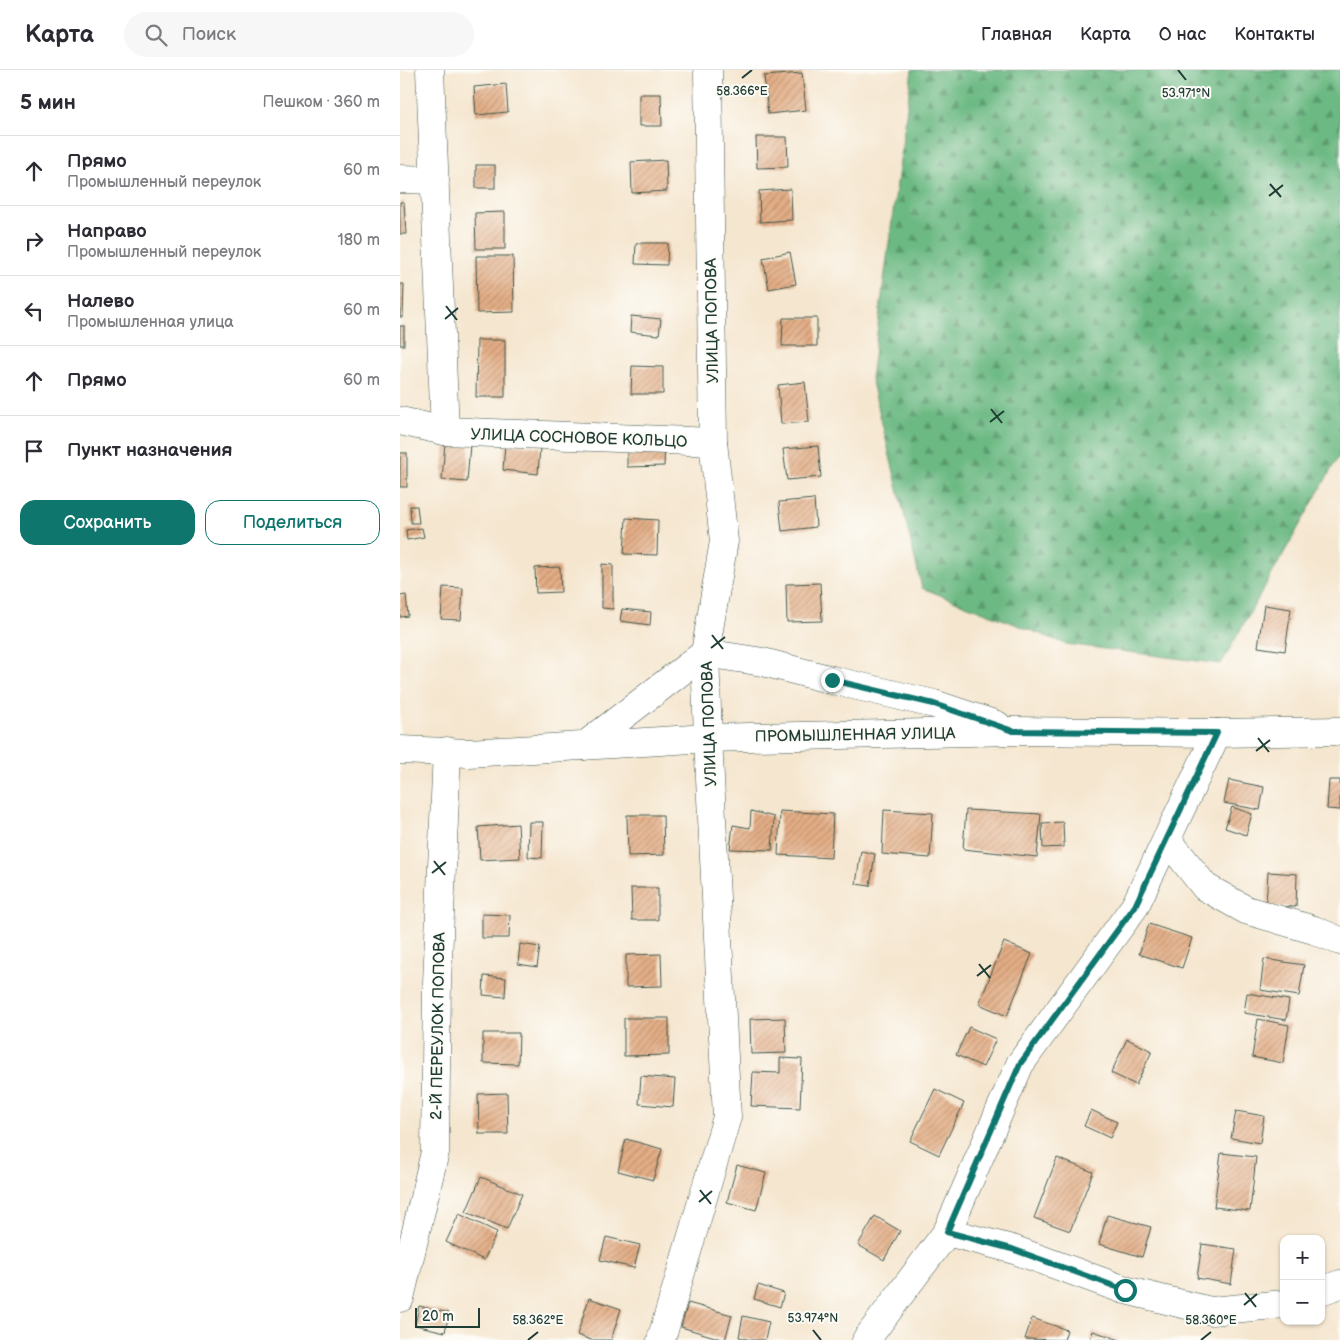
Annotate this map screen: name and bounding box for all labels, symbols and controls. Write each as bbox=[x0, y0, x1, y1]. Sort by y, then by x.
search box bbox=[124, 12, 474, 57]
text: Карта bbox=[25, 20, 94, 49]
icon: search bbox=[142, 21, 170, 49]
text: Поиск bbox=[182, 23, 236, 46]
text: Главная bbox=[981, 24, 1052, 45]
text: Карта bbox=[1080, 24, 1131, 45]
text: О нас bbox=[1159, 24, 1206, 45]
text: Контакты bbox=[1234, 24, 1315, 45]
text: 58.366°E bbox=[716, 84, 768, 99]
text: 53.971°N bbox=[1162, 86, 1210, 101]
text: 5 мин bbox=[20, 90, 76, 115]
text: Пешком · 360 m bbox=[263, 93, 380, 112]
text: Прямо bbox=[67, 150, 127, 173]
icon: ahead bbox=[20, 157, 48, 185]
text: 60 m bbox=[343, 161, 380, 180]
text: Промышленный переулок bbox=[67, 173, 261, 192]
text: Направо bbox=[67, 220, 147, 243]
icon: right bbox=[20, 227, 48, 255]
text: 180 m bbox=[338, 231, 380, 250]
text: Промышленный переулок bbox=[67, 243, 261, 262]
street label: УЛИЦА ПОПОВА bbox=[702, 258, 723, 384]
text: Налево bbox=[67, 290, 134, 313]
icon: left bbox=[20, 297, 48, 325]
text: 60 m bbox=[343, 301, 380, 320]
text: Промышленная улица bbox=[67, 313, 234, 332]
icon: ahead bbox=[20, 367, 48, 395]
text: Прямо bbox=[67, 369, 127, 392]
text: 60 m bbox=[343, 371, 380, 390]
street label: УЛИЦА СОСНОВОЕ КОЛЬЦО bbox=[470, 425, 688, 452]
icon: arrive bbox=[20, 437, 48, 465]
text: Пункт назначения bbox=[67, 439, 232, 462]
button: Сохранить bbox=[20, 500, 195, 545]
button: Поделиться bbox=[205, 500, 380, 545]
street label: УЛИЦА ПОПОВА bbox=[698, 661, 721, 787]
route end bbox=[821, 669, 844, 692]
street label: ПРОМЫШЛЕННАЯ УЛИЦА bbox=[754, 724, 956, 747]
street label: 2-Й ПЕРЕУЛОК ПОПОВА bbox=[427, 932, 450, 1120]
map controls bbox=[1280, 1235, 1325, 1325]
button: + bbox=[1280, 1235, 1325, 1280]
route start bbox=[1114, 1279, 1137, 1302]
button: − bbox=[1280, 1280, 1325, 1325]
scale bar bbox=[415, 1305, 480, 1328]
text: 20 m bbox=[422, 1308, 454, 1325]
text: 53.974°N bbox=[788, 1311, 838, 1326]
text: 58.362°E bbox=[512, 1313, 564, 1328]
text: 58.360°E bbox=[1185, 1313, 1237, 1328]

